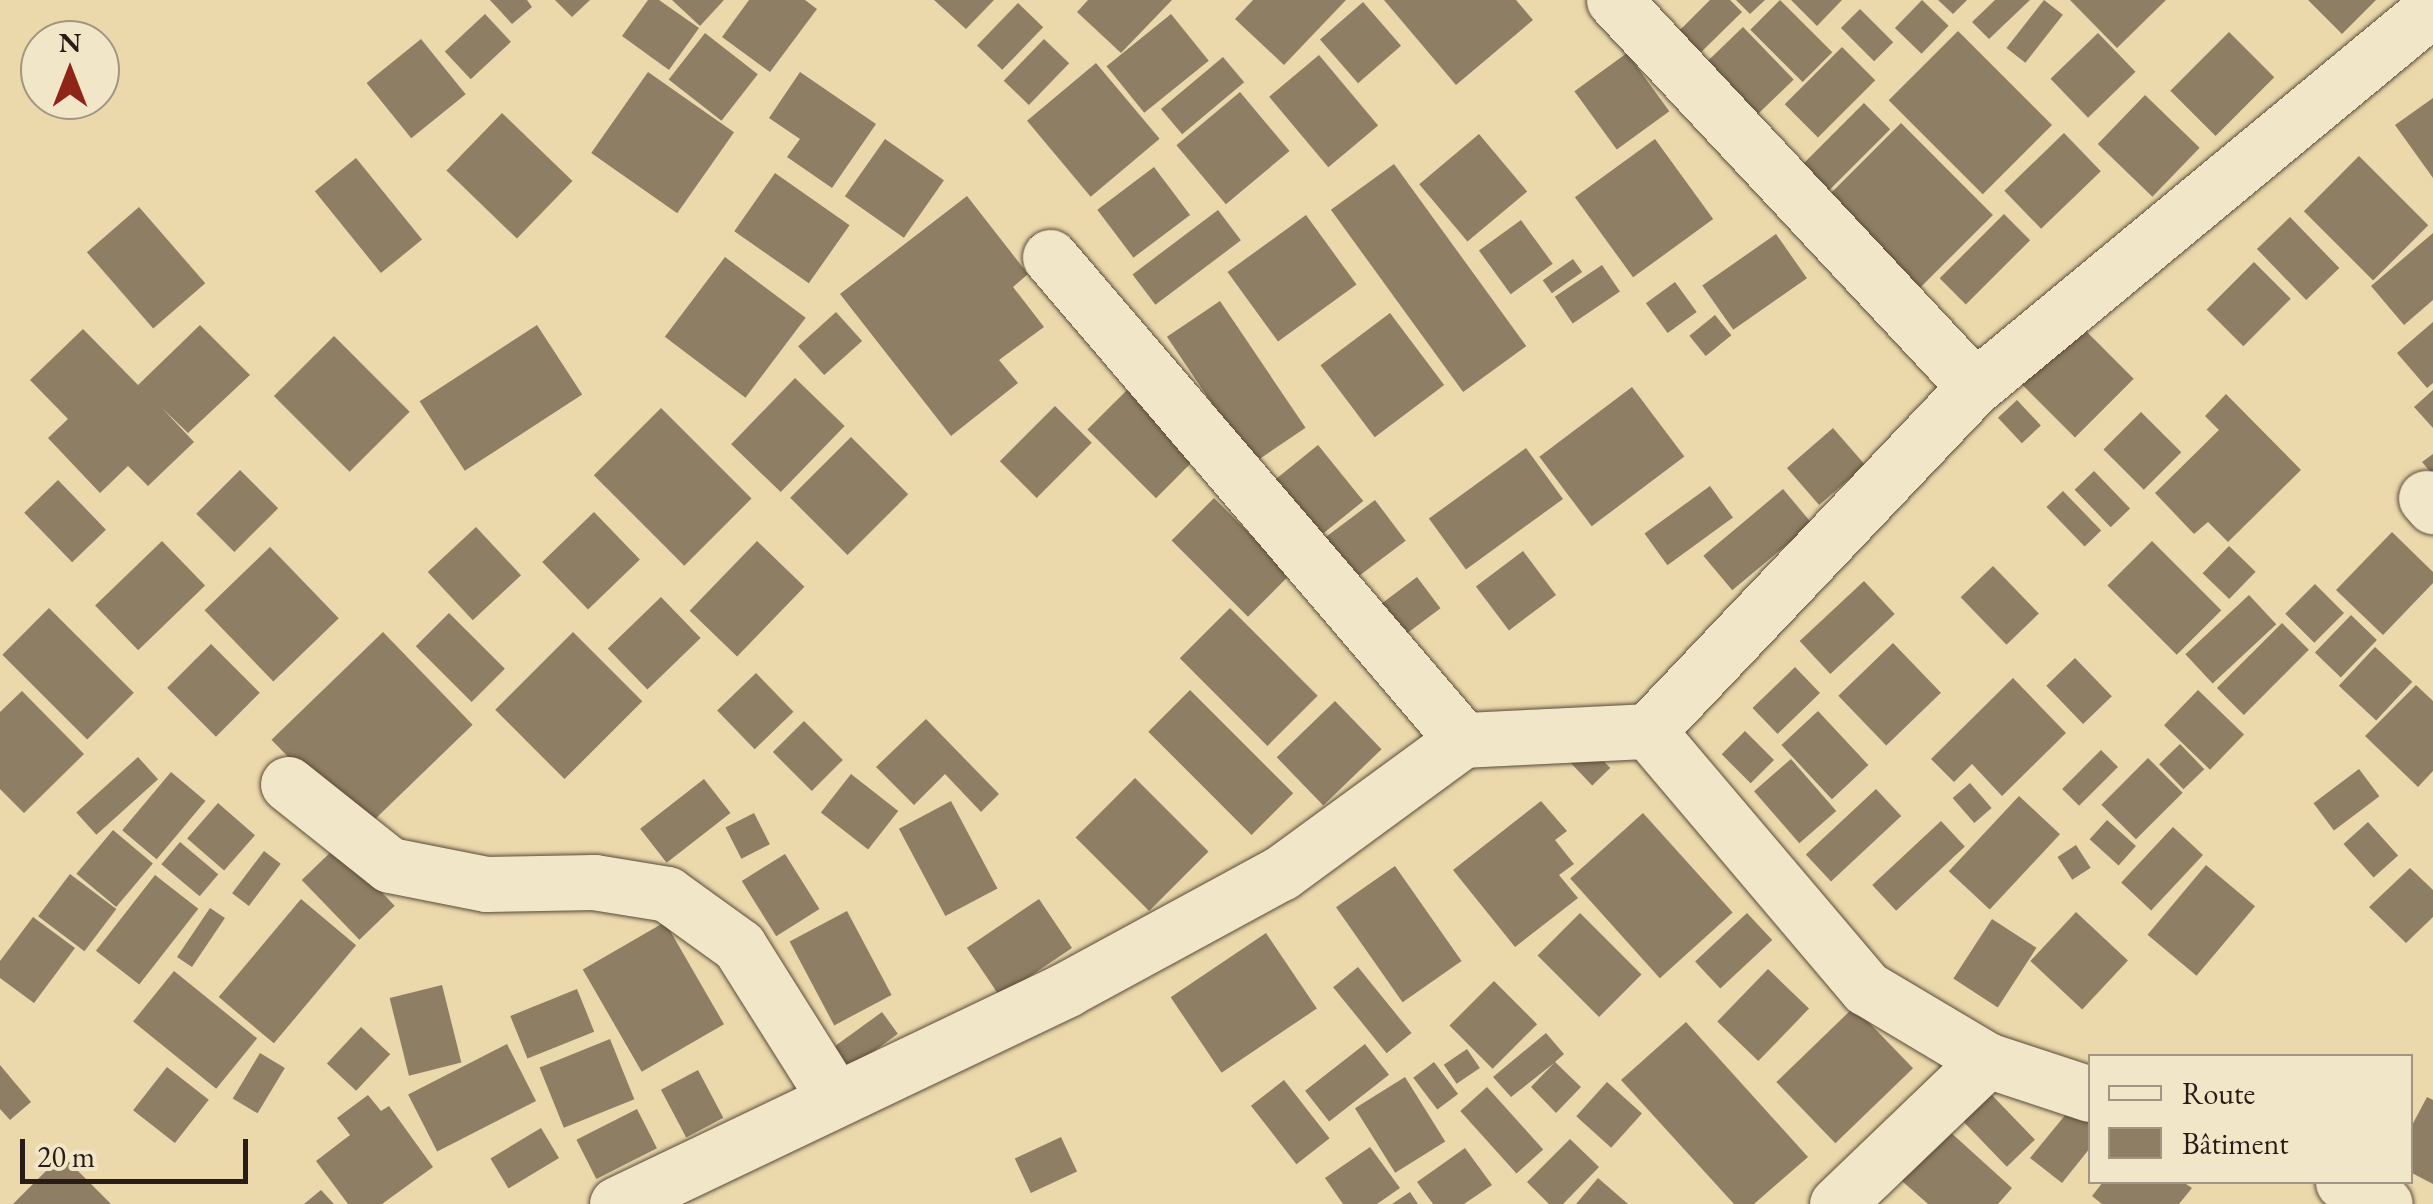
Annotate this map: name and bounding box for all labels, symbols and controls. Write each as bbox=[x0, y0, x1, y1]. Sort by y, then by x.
north arrow bbox=[20, 20, 120, 120]
text: N bbox=[59, 24, 81, 60]
legend bbox=[2088, 1054, 2413, 1184]
text: Route bbox=[2182, 1074, 2255, 1113]
scale bar bbox=[25, 1119, 252, 1181]
text: Bâtiment bbox=[2182, 1124, 2289, 1163]
text: 20 m bbox=[37, 1137, 95, 1176]

